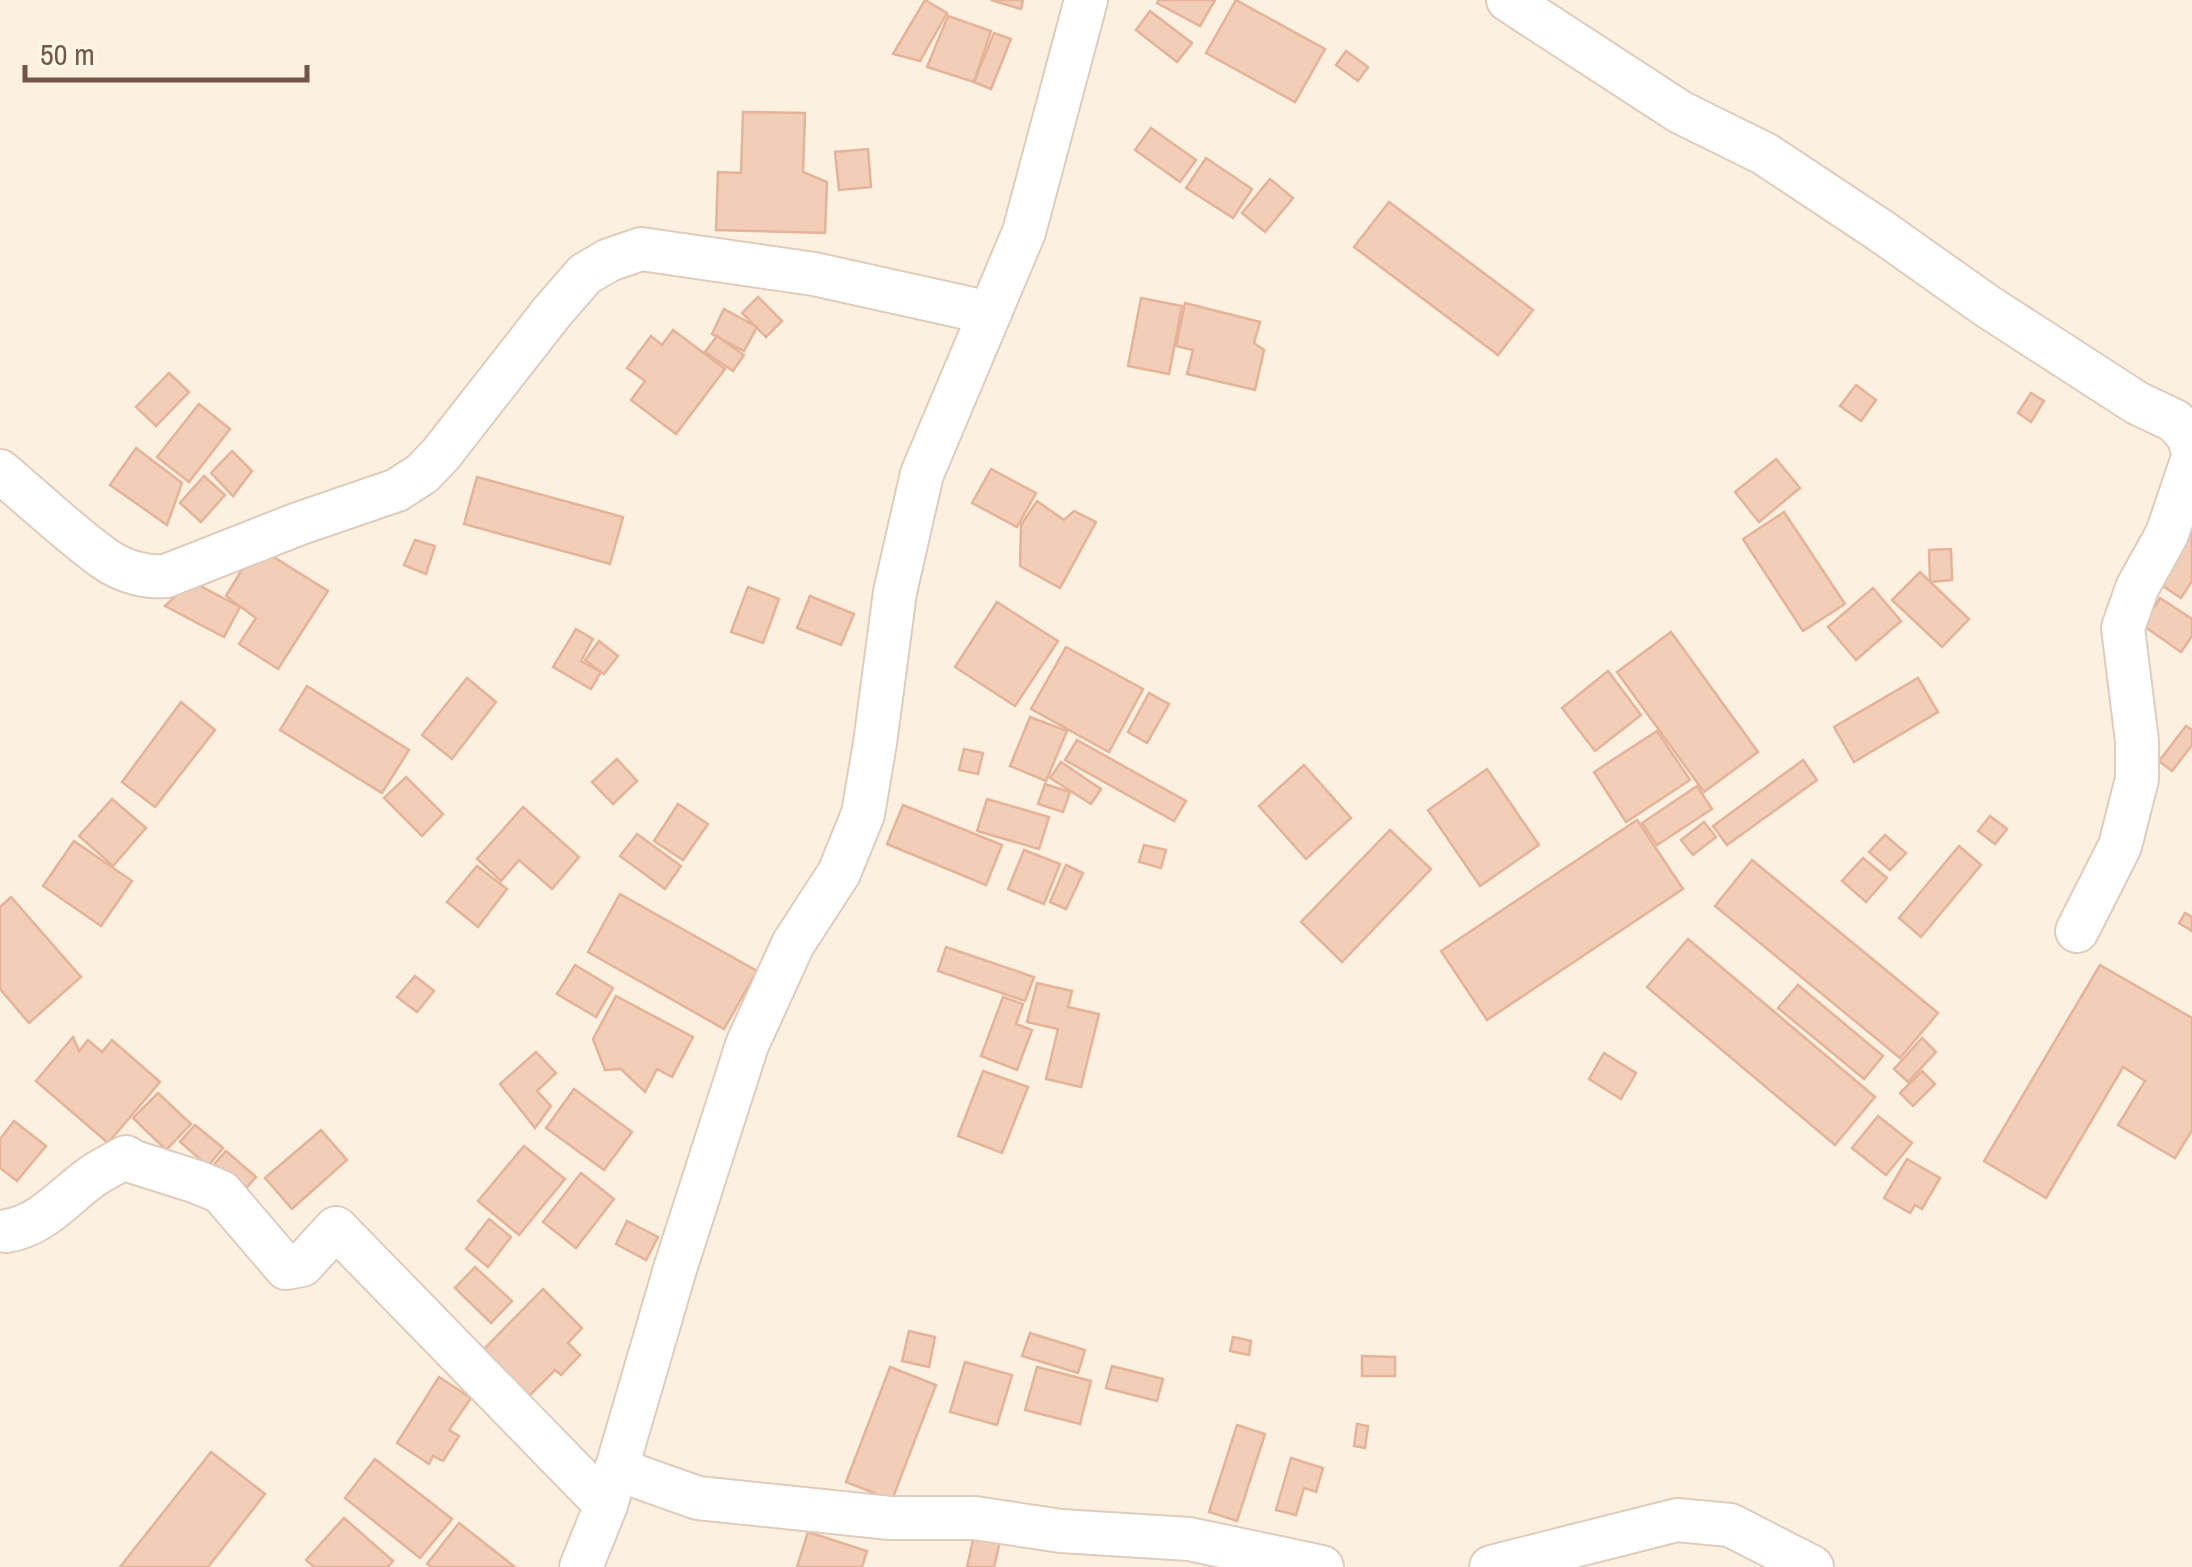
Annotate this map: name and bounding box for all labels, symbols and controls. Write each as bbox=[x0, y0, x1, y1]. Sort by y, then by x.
scale bar bbox=[25, 20, 308, 82]
text: 50 m bbox=[40, 34, 95, 74]

